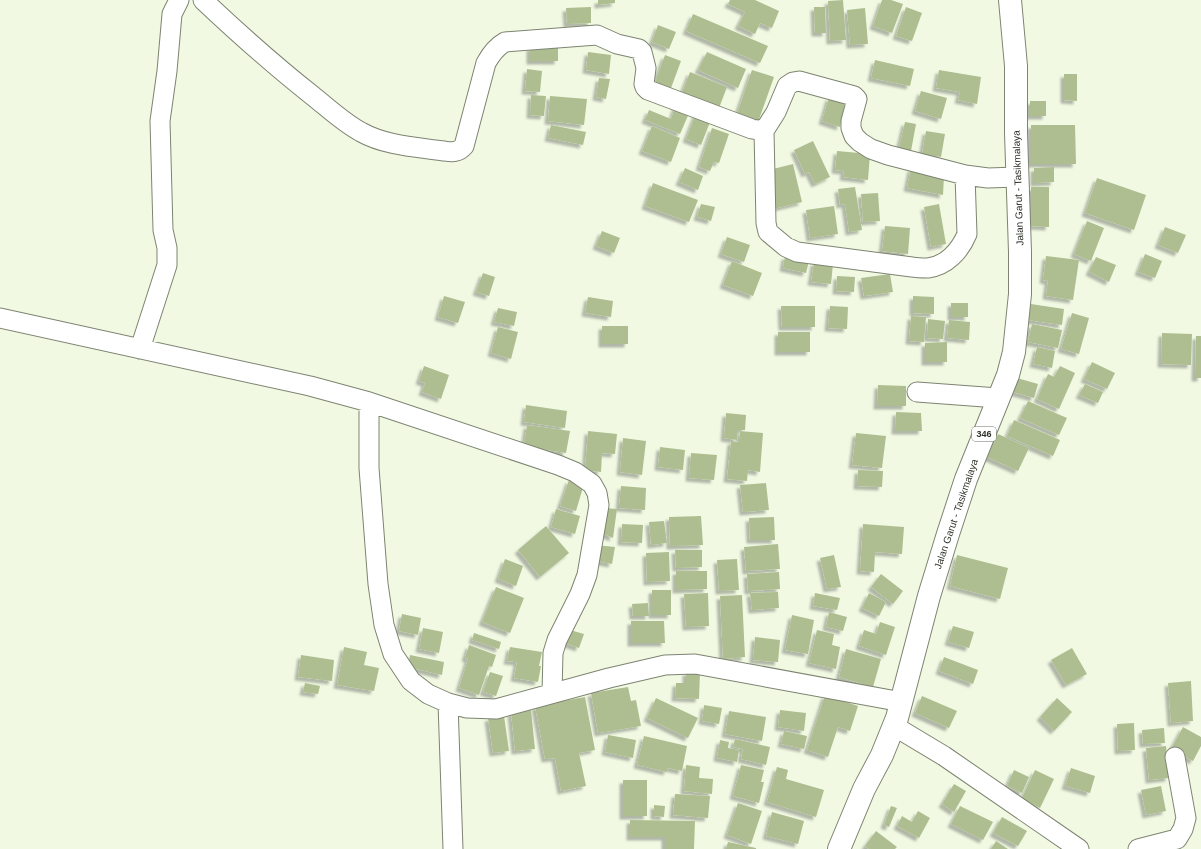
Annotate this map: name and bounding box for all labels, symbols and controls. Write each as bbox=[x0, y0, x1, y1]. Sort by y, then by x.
street label: Jalan Garut - Tasikmalaya bbox=[1010, 130, 1026, 246]
road number: 346 bbox=[972, 427, 996, 441]
street label: Jalan Garut - Tasikmalaya bbox=[932, 457, 980, 570]

